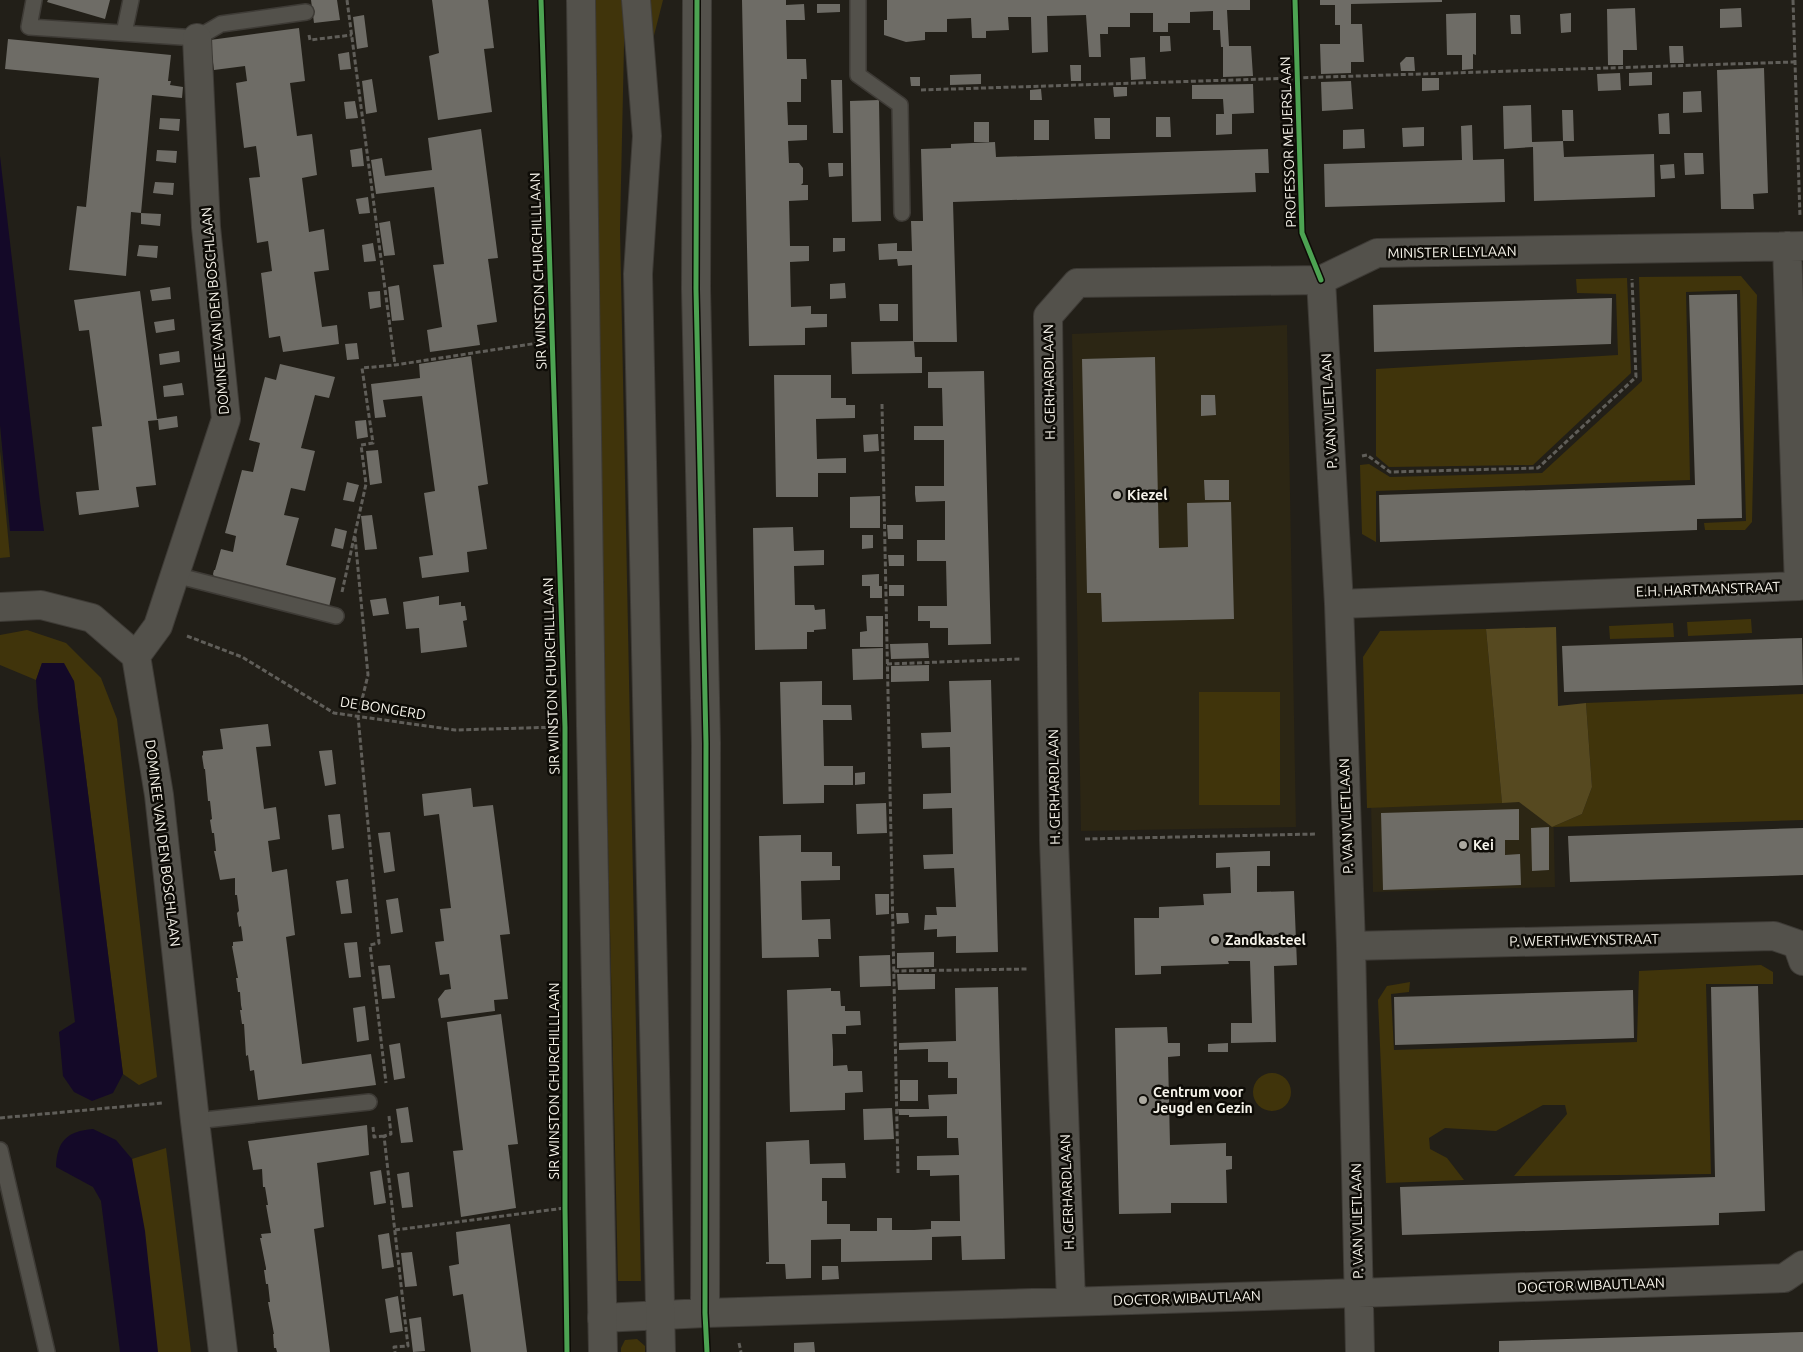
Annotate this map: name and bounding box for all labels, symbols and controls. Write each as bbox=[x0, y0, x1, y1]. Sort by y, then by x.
street label: PROFESSOR MEIJERSLAAN bbox=[1277, 56, 1299, 228]
street label: SIR WINSTON CHURCHILLLAAN bbox=[527, 172, 549, 370]
street label: DOMINEE VAN DEN BOSCHLAAN bbox=[198, 206, 232, 416]
street label: MINISTER LELYLAAN bbox=[1387, 243, 1517, 261]
street label: H. GERHARDLAAN bbox=[1040, 324, 1058, 440]
street label: P. VAN VLIETLAAN bbox=[1318, 353, 1340, 469]
place label: Kiezel bbox=[1127, 487, 1167, 503]
marker: Kiezel bbox=[1111, 489, 1123, 501]
street label: SIR WINSTON CHURCHILLLAAN bbox=[540, 577, 562, 775]
street label: E.H. HARTMANSTRAAT bbox=[1636, 578, 1781, 600]
street label: DE BONGERD bbox=[339, 693, 427, 723]
street label: H. GERHARDLAAN bbox=[1045, 729, 1063, 845]
street label: DOMINEE VAN DEN BOSCHLAAN bbox=[142, 739, 184, 947]
street label: P. VAN VLIETLAAN bbox=[1336, 758, 1356, 874]
place label: Kei bbox=[1473, 837, 1494, 853]
marker: Kei bbox=[1457, 839, 1469, 851]
street label: P. WERTHWEYNSTRAAT bbox=[1509, 931, 1659, 949]
place label: Zandkasteel bbox=[1225, 932, 1306, 948]
marker: Zandkasteel bbox=[1209, 934, 1221, 946]
street label: SIR WINSTON CHURCHILLLAAN bbox=[546, 982, 562, 1180]
place label: Centrum voor Jeugd en Gezin bbox=[1153, 1084, 1253, 1116]
marker: Centrum voor Jeugd en Gezin bbox=[1137, 1094, 1149, 1106]
street label: H. GERHARDLAAN bbox=[1057, 1134, 1077, 1250]
street label: P. VAN VLIETLAAN bbox=[1348, 1163, 1366, 1279]
street label: DOCTOR WIBAUTLAAN bbox=[1517, 1274, 1665, 1296]
street label: DOCTOR WIBAUTLAAN bbox=[1113, 1287, 1261, 1309]

